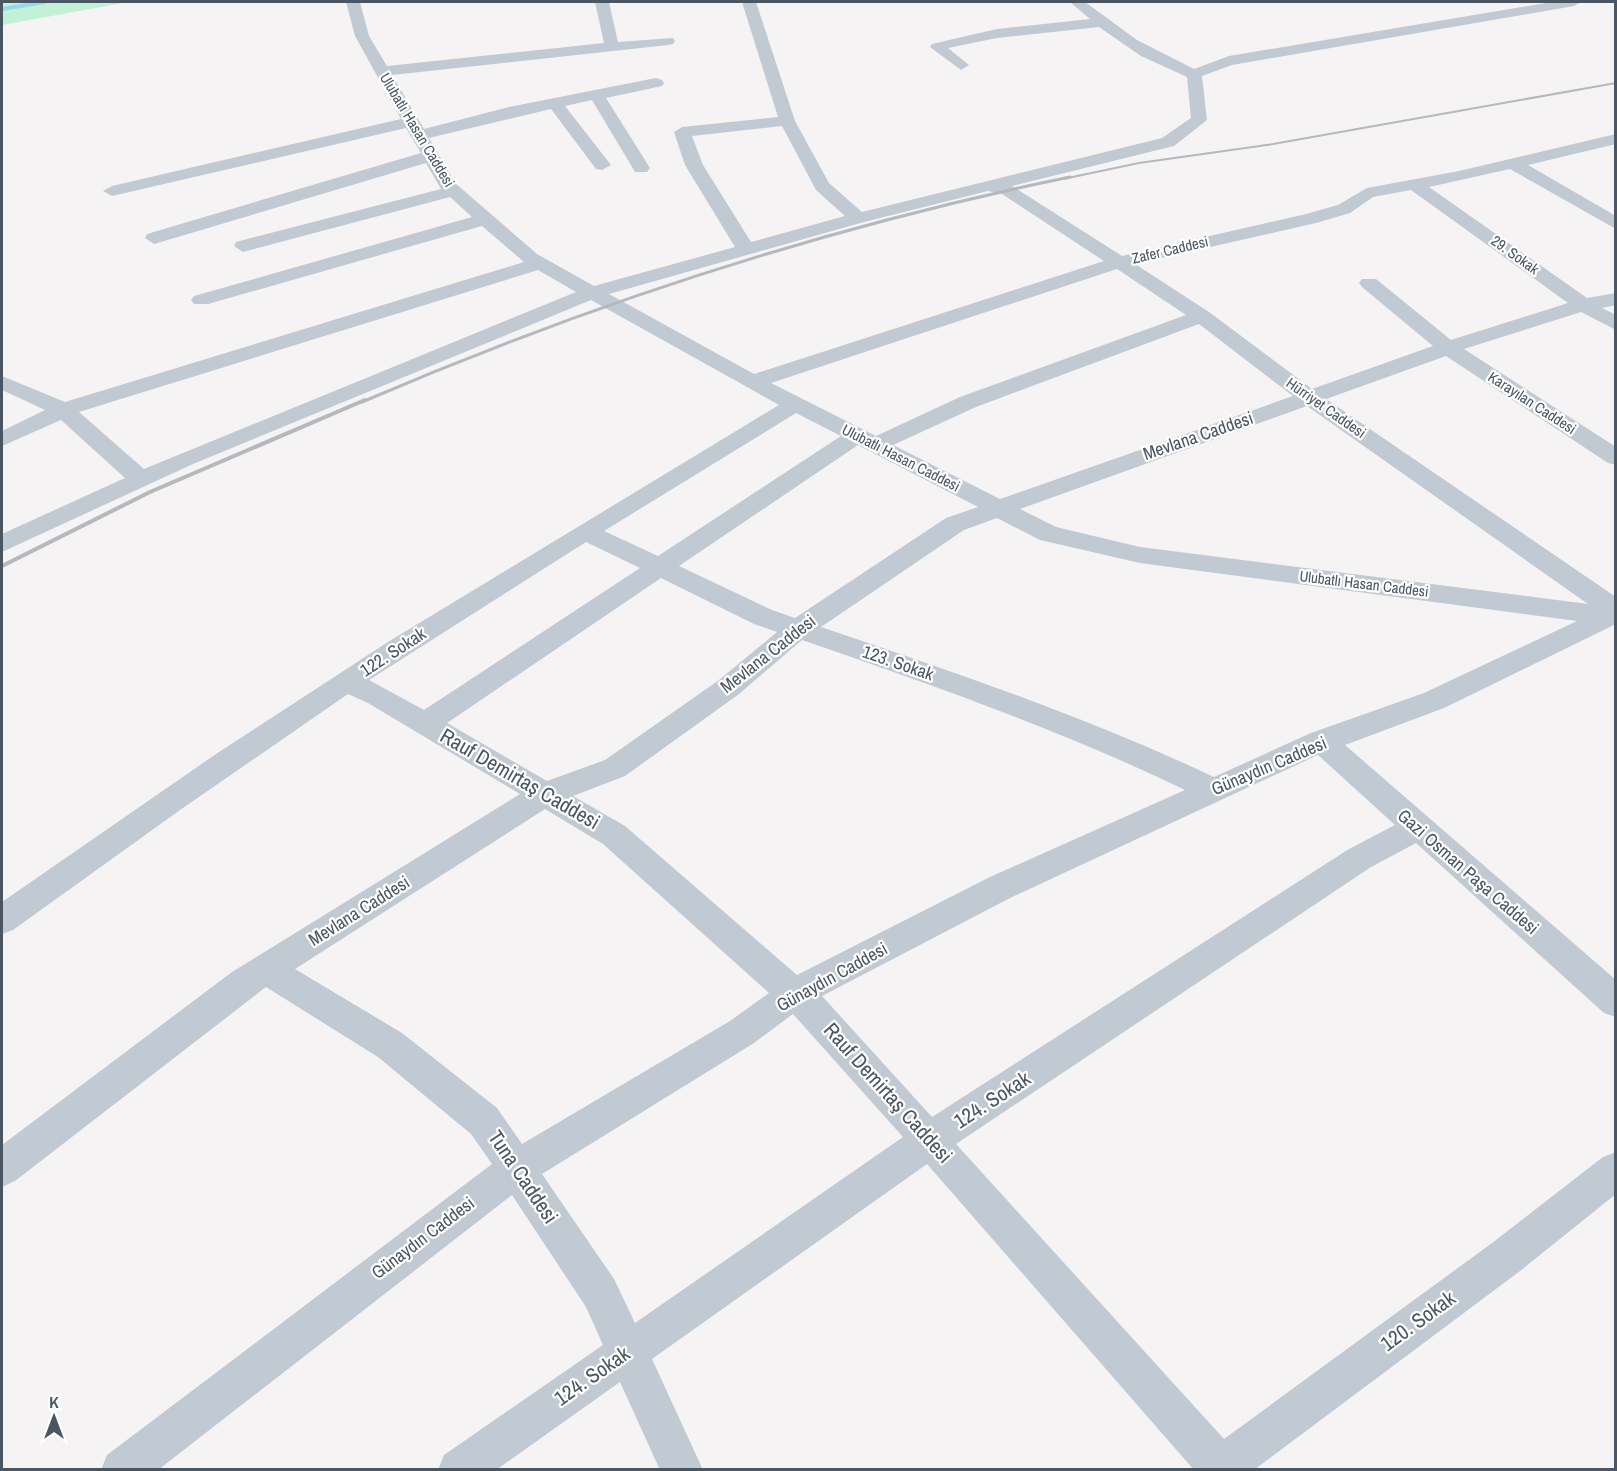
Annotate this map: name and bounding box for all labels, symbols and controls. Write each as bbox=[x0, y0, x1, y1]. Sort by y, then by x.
street label: Ulubatlı Hasan Caddesi bbox=[375, 69, 460, 191]
street label: 29. Sokak bbox=[1487, 230, 1544, 280]
street label: Zafer Caddesi bbox=[1130, 231, 1210, 269]
street label: Karayılan Caddesi bbox=[1484, 366, 1580, 439]
street label: Hürriyet Caddesi bbox=[1282, 372, 1370, 443]
street label: Mevlana Caddesi bbox=[1139, 405, 1256, 466]
street label: Ulubatlı Hasan Caddesi bbox=[839, 419, 964, 496]
street label: Ulubatlı Hasan Caddesi bbox=[1298, 565, 1430, 602]
street label: Mevlana Caddesi bbox=[715, 608, 821, 699]
street label: 122. Sokak bbox=[355, 621, 431, 682]
street label: 123. Sokak bbox=[859, 639, 938, 687]
street label: Rauf Demirtaş Caddesi bbox=[435, 721, 605, 836]
street label: Günaydın Caddesi bbox=[1207, 730, 1330, 801]
street label: Gazi Osman Paşa Caddesi bbox=[1392, 803, 1544, 940]
street label: Mevlana Caddesi bbox=[303, 870, 414, 952]
street label: Günaydın Caddesi bbox=[772, 936, 892, 1017]
street label: Rauf Demirtaş Caddesi bbox=[817, 1016, 959, 1169]
street label: 124. Sokak bbox=[948, 1064, 1036, 1135]
street label: Tuna Caddesi bbox=[482, 1124, 565, 1229]
street label: Günaydın Caddesi bbox=[366, 1191, 479, 1285]
street label: 120. Sokak bbox=[1374, 1283, 1461, 1358]
street label: 124. Sokak bbox=[548, 1339, 636, 1412]
north arrow bbox=[24, 1387, 84, 1447]
text: K bbox=[49, 1391, 59, 1413]

